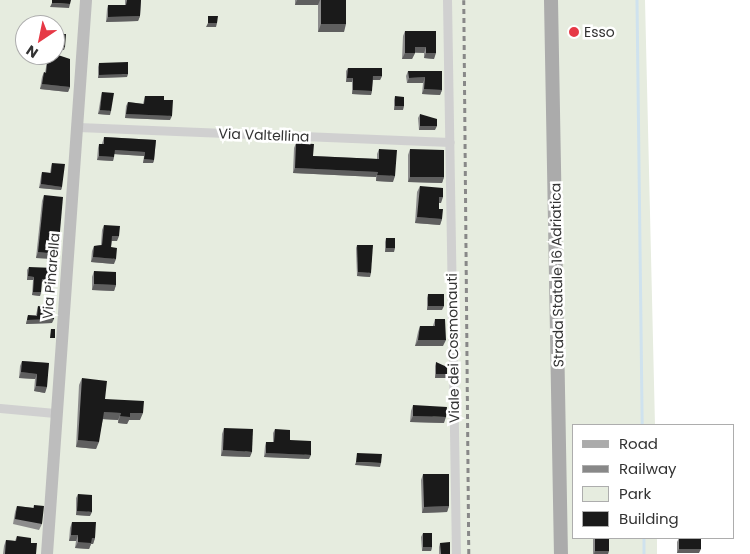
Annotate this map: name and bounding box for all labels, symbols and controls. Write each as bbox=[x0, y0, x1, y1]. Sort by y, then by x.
north arrow bbox=[15, 15, 65, 65]
place label: Esso bbox=[584, 24, 615, 40]
marker: Esso bbox=[568, 26, 580, 38]
text: N bbox=[22, 40, 42, 63]
street label: Via Valtellina bbox=[218, 125, 310, 145]
street label: Strada Statale 16 Adriatica bbox=[547, 183, 567, 367]
street label: Via Pinarella bbox=[39, 232, 63, 320]
street label: Viale dei Cosmonauti bbox=[443, 273, 463, 423]
legend bbox=[572, 424, 735, 539]
text: Road bbox=[619, 433, 658, 454]
text: Railway bbox=[619, 458, 677, 479]
text: Park bbox=[619, 483, 651, 504]
text: Building bbox=[619, 508, 679, 529]

